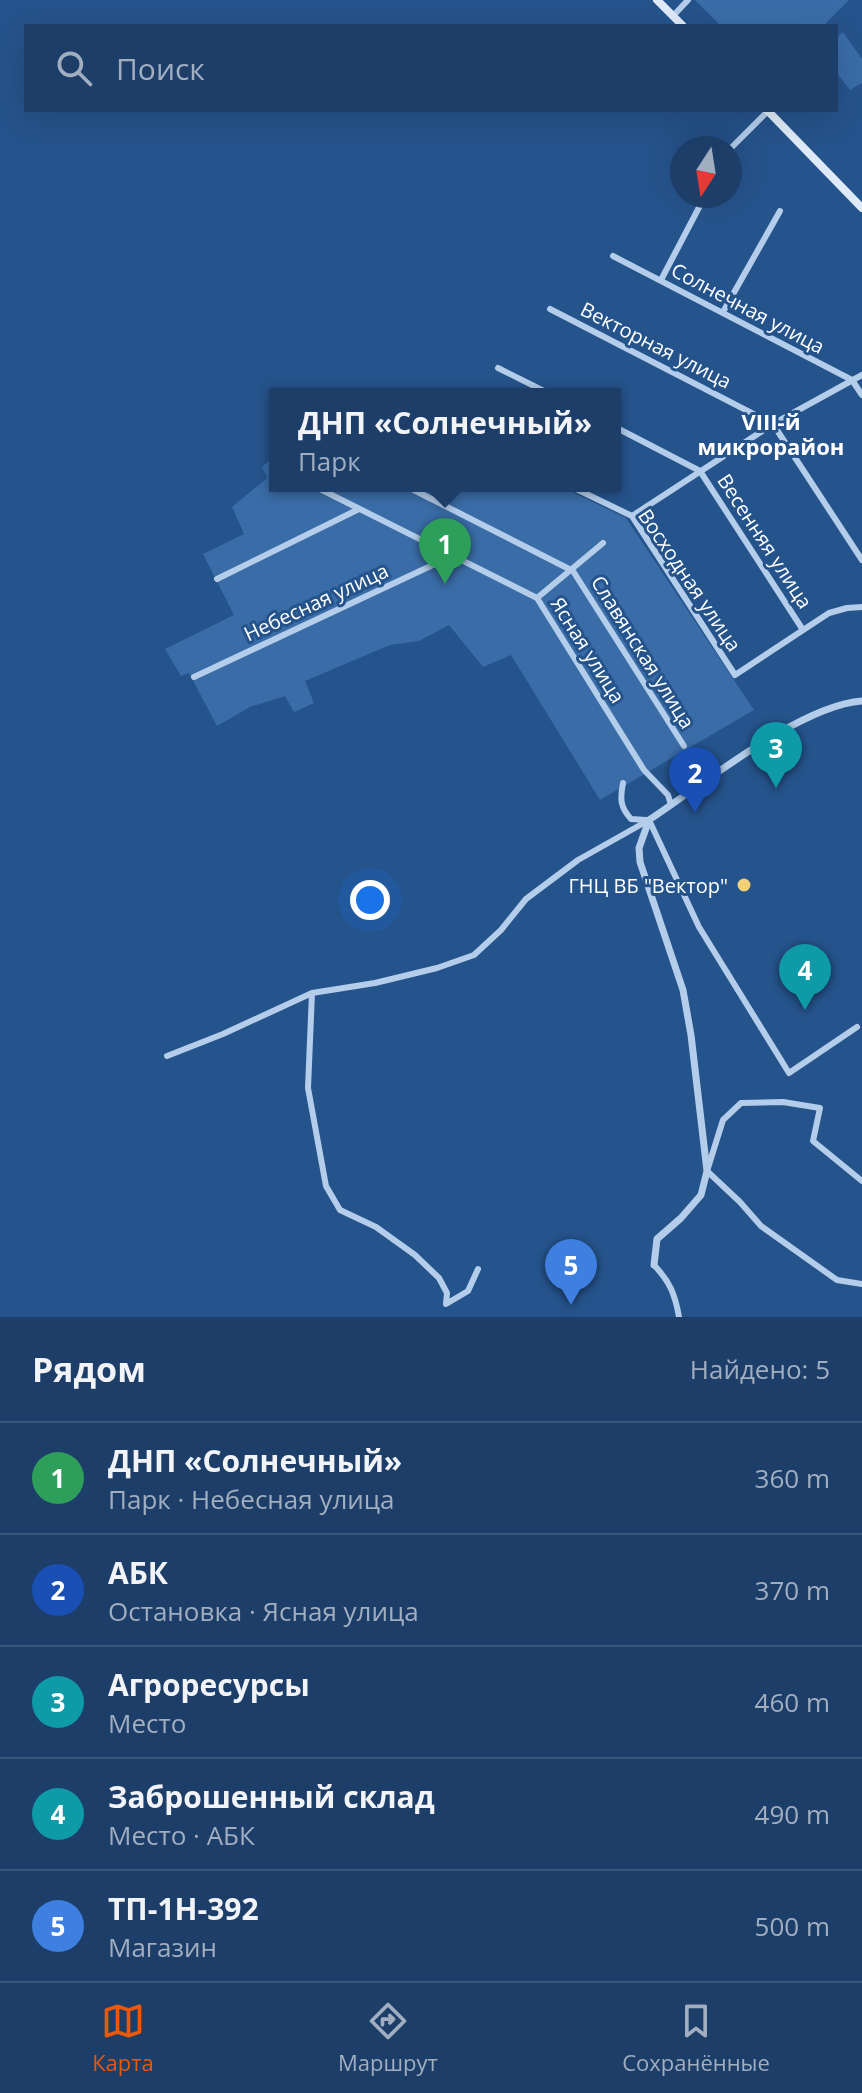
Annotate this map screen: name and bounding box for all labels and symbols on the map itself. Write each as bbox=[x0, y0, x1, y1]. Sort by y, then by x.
north arrow bbox=[670, 136, 742, 208]
street label: Солнечная улица bbox=[667, 256, 829, 360]
street label: Векторная улица bbox=[576, 295, 736, 395]
district label: VIII-й микрорайон bbox=[698, 406, 844, 461]
street label: Весенняя улица bbox=[711, 468, 819, 614]
street label: Восходная улица bbox=[632, 503, 748, 657]
pin: 1 bbox=[419, 518, 471, 584]
street label: Небесная улица bbox=[239, 557, 393, 647]
street label: Славянская улица bbox=[585, 570, 701, 734]
street label: Ясная улица bbox=[545, 592, 631, 708]
pin: 3 bbox=[750, 722, 802, 788]
pin: 2 bbox=[669, 747, 721, 813]
place label: ГНЦ ВБ "Вектор" bbox=[568, 872, 728, 899]
marker: ГНЦ ВБ "Вектор" bbox=[735, 876, 753, 894]
your location bbox=[350, 880, 390, 920]
pin: 4 bbox=[779, 944, 831, 1010]
pin: 5 bbox=[545, 1239, 597, 1305]

